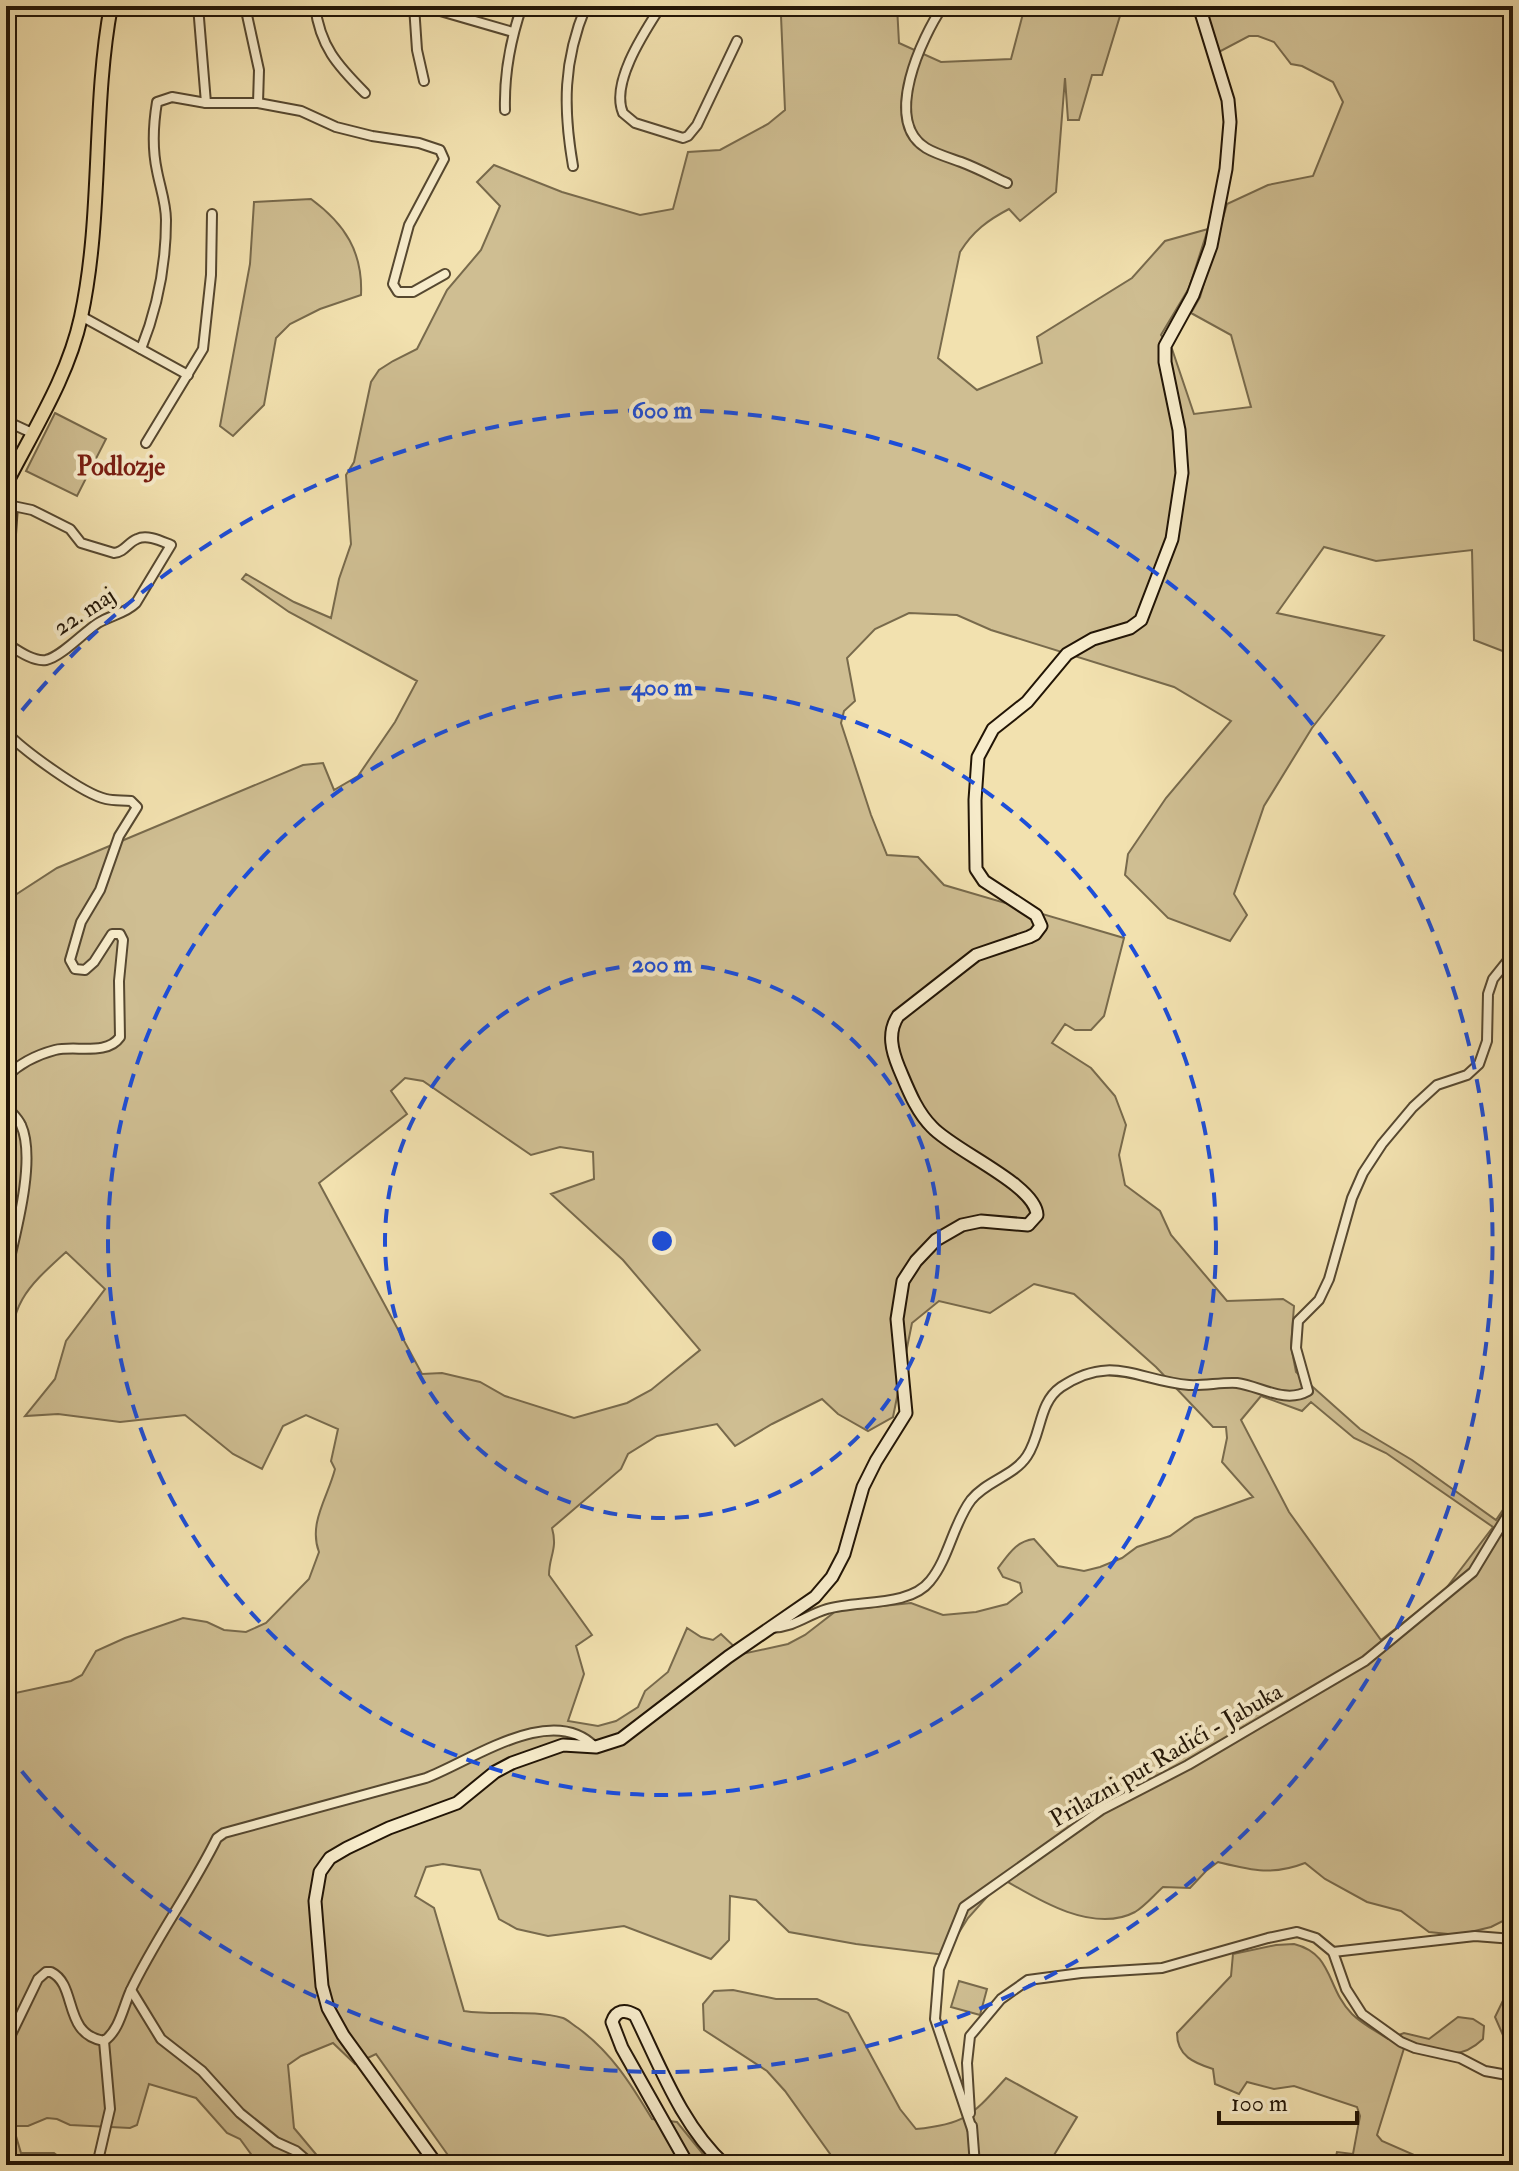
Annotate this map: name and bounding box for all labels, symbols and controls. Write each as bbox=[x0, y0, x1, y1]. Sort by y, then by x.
text: 600 m bbox=[632, 395, 693, 426]
district label: Podlozje bbox=[77, 451, 165, 483]
street label: 22. maj bbox=[47, 580, 121, 643]
text: 400 m bbox=[630, 672, 693, 703]
text: 200 m bbox=[632, 949, 693, 980]
centre of rings bbox=[648, 1227, 676, 1255]
street label: Prilazni put Radići - Jabuka bbox=[1044, 1676, 1289, 1835]
scale bar bbox=[1219, 2075, 1357, 2125]
text: 100 m bbox=[1231, 2088, 1288, 2119]

